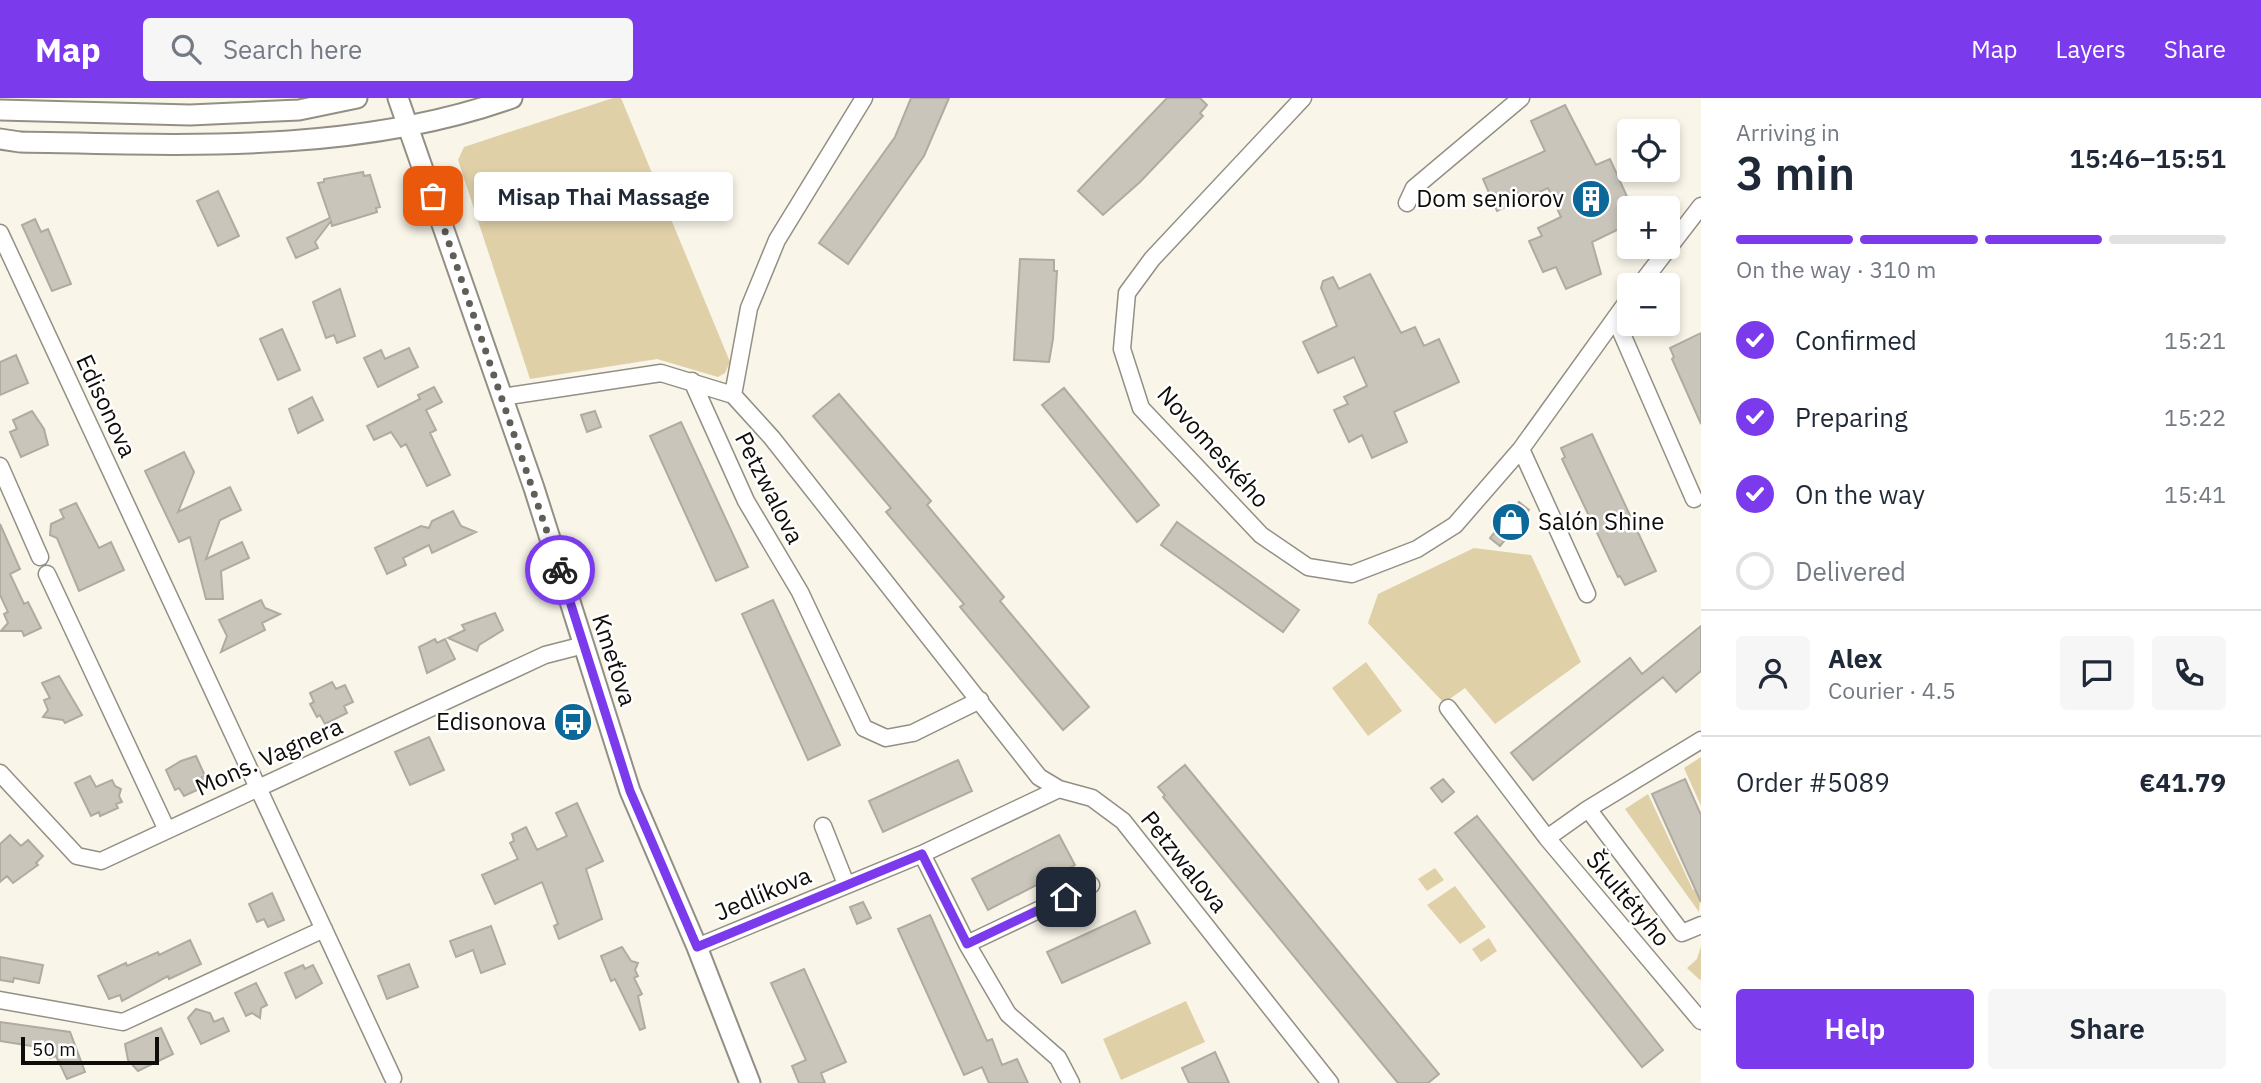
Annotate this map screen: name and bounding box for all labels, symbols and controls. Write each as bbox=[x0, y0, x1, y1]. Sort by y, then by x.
search box bbox=[143, 18, 633, 81]
text: Map bbox=[35, 28, 101, 71]
icon: search bbox=[167, 30, 205, 68]
text: Search here bbox=[223, 32, 362, 66]
text: Map bbox=[1971, 33, 2018, 65]
text: Layers bbox=[2056, 33, 2126, 65]
text: Share bbox=[2164, 33, 2226, 65]
text: Arriving in bbox=[1736, 117, 1840, 147]
map controls bbox=[1617, 119, 1680, 336]
button: locate bbox=[1617, 119, 1680, 182]
text: 15:46–15:51 bbox=[2069, 141, 2226, 175]
text: 3 min bbox=[1736, 143, 1855, 203]
pin bbox=[403, 166, 463, 226]
callout: Misap Thai Massage bbox=[475, 172, 734, 220]
icon: bag bbox=[414, 177, 452, 215]
building icon: Dom seniorov bbox=[1570, 178, 1612, 220]
text: Misap Thai Massage bbox=[497, 181, 710, 211]
place label: Dom seniorov bbox=[1416, 182, 1564, 214]
button: + bbox=[1617, 196, 1680, 259]
text: On the way · 310 m bbox=[1736, 254, 1936, 284]
button: − bbox=[1617, 273, 1680, 336]
icon: check bbox=[1736, 321, 1774, 359]
text: Confirmed bbox=[1795, 323, 1917, 357]
text: 15:21 bbox=[2164, 325, 2226, 355]
street label: Edisonova bbox=[69, 349, 145, 462]
street label: Novomeského bbox=[1150, 379, 1277, 514]
icon: check bbox=[1736, 398, 1774, 436]
text: Preparing bbox=[1795, 400, 1908, 434]
text: 15:22 bbox=[2164, 402, 2226, 432]
street label: Petzwalova bbox=[728, 426, 812, 549]
icon: check bbox=[1736, 475, 1774, 513]
text: On the way bbox=[1795, 477, 1925, 511]
text: 15:41 bbox=[2164, 479, 2226, 509]
shop icon: Salón Shine bbox=[1490, 501, 1532, 543]
place label: Salón Shine bbox=[1538, 505, 1664, 537]
courier bbox=[525, 535, 595, 605]
icon: bike bbox=[541, 551, 579, 589]
text: Delivered bbox=[1795, 554, 1906, 588]
street label: Kmeťova bbox=[585, 610, 645, 710]
button: person bbox=[1736, 636, 1810, 710]
button: chat bbox=[2060, 636, 2134, 710]
button: phone bbox=[2152, 636, 2226, 710]
text: Alex bbox=[1828, 641, 1882, 675]
text: Courier · 4.5 bbox=[1828, 675, 1956, 705]
bus stop icon: Edisonova bbox=[552, 701, 594, 743]
place label: Edisonova bbox=[436, 705, 546, 737]
street label: Mons. Vagnera bbox=[190, 709, 347, 803]
text: Order #5089 bbox=[1736, 765, 1890, 799]
text: €41.79 bbox=[2139, 765, 2226, 799]
street label: Petzwalova bbox=[1134, 804, 1236, 919]
street label: Škultétyho bbox=[1579, 844, 1678, 953]
street label: Jedlíkova bbox=[710, 858, 816, 928]
pin bbox=[1036, 867, 1096, 927]
icon: home bbox=[1047, 878, 1085, 916]
button: Help bbox=[1736, 989, 1974, 1069]
button: Share bbox=[1988, 989, 2226, 1069]
scale bar bbox=[21, 1034, 159, 1066]
text: 50 m bbox=[32, 1037, 76, 1061]

